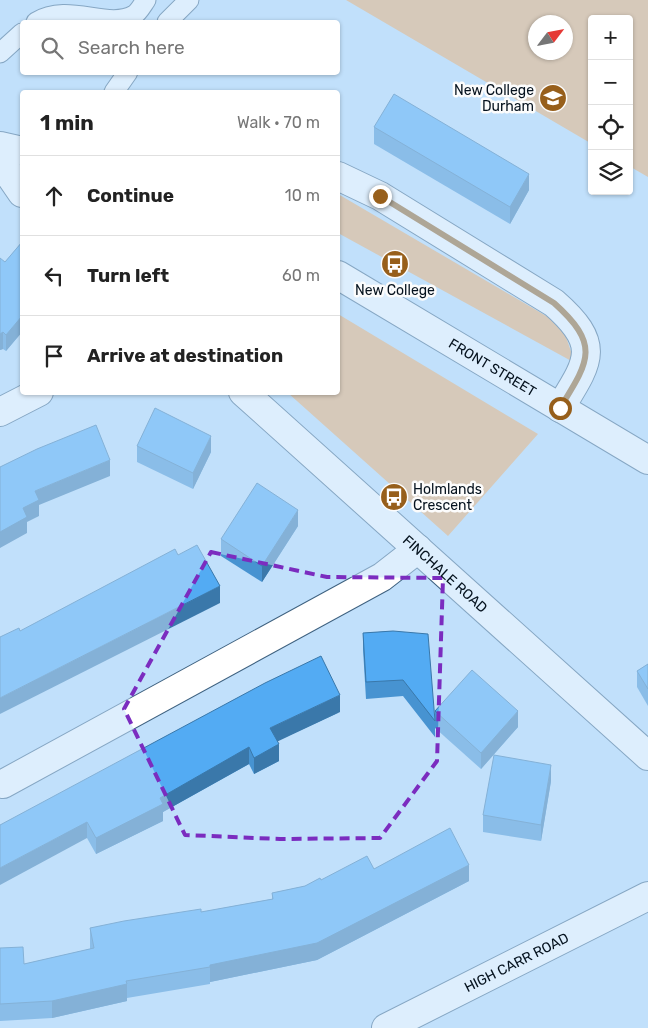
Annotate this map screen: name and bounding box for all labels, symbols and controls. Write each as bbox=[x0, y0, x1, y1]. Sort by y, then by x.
north arrow bbox=[528, 15, 573, 60]
map controls bbox=[588, 15, 633, 195]
button: + bbox=[588, 15, 633, 60]
search box bbox=[20, 20, 340, 75]
icon: search bbox=[38, 34, 66, 62]
text: Search here bbox=[78, 36, 185, 59]
button: − bbox=[588, 60, 633, 105]
place label: New College Durham bbox=[454, 82, 534, 115]
school or university icon: New College Durham bbox=[538, 83, 568, 113]
button: locate bbox=[588, 105, 633, 150]
text: 1 min bbox=[40, 110, 94, 135]
text: Walk · 70 m bbox=[237, 113, 320, 132]
button: layers bbox=[588, 150, 633, 195]
icon: ahead bbox=[40, 182, 68, 210]
text: Continue bbox=[87, 184, 174, 207]
route end bbox=[369, 185, 392, 208]
text: 10 m bbox=[285, 186, 320, 205]
bus stop icon: New College bbox=[380, 249, 410, 279]
icon: left bbox=[40, 262, 68, 290]
text: Turn left bbox=[87, 264, 169, 287]
text: 60 m bbox=[282, 266, 320, 285]
place label: New College bbox=[355, 282, 435, 299]
street label: FRONT STREET bbox=[446, 335, 539, 400]
icon: arrive bbox=[40, 342, 68, 370]
text: Arrive at destination bbox=[87, 344, 283, 367]
route start bbox=[549, 397, 572, 420]
place label: Holmlands Crescent bbox=[413, 481, 482, 514]
bus stop icon: Holmlands Crescent bbox=[379, 482, 409, 512]
street label: FINCHALE ROAD bbox=[399, 532, 491, 617]
street label: HIGH CARR ROAD bbox=[462, 929, 572, 996]

